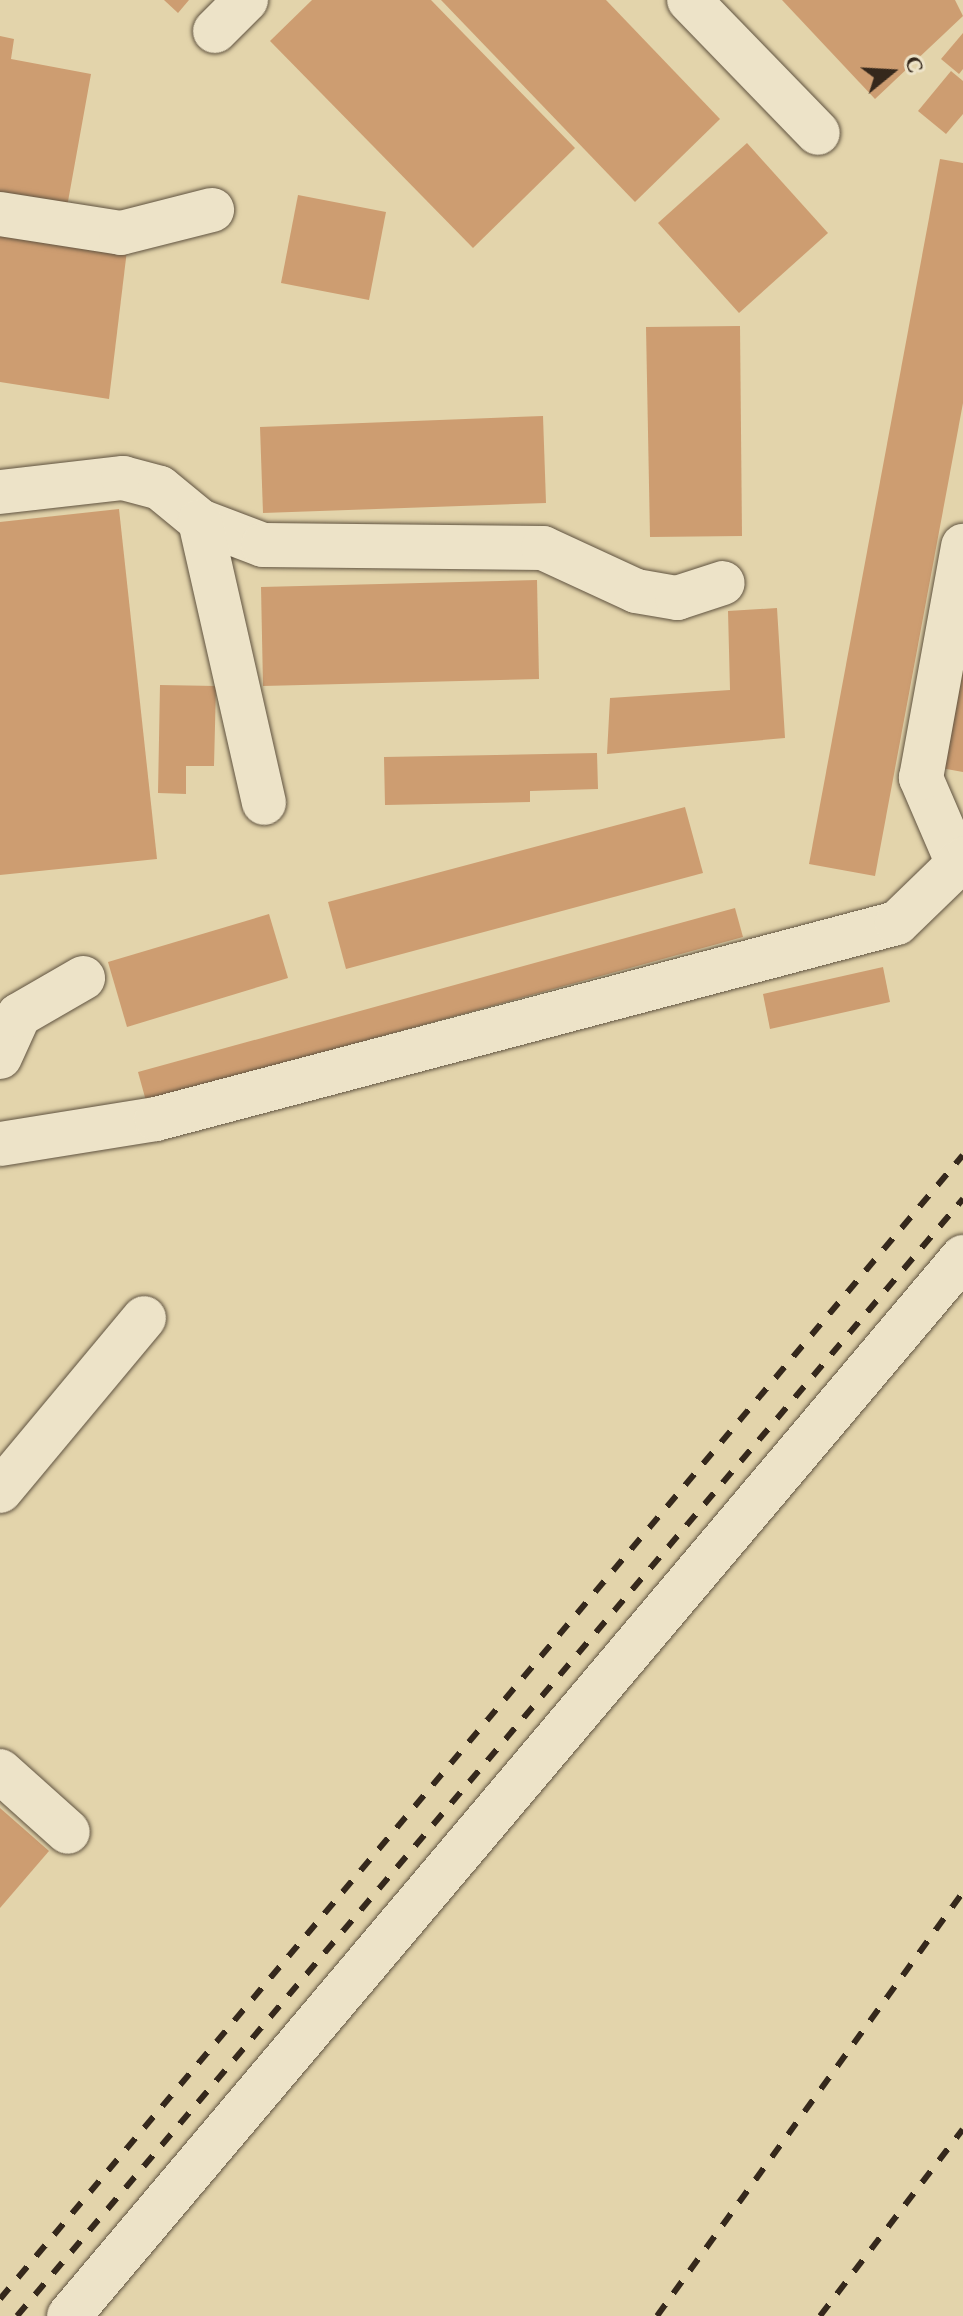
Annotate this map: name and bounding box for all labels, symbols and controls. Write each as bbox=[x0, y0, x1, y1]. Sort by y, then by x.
north arrow bbox=[851, 32, 931, 112]
text: С bbox=[898, 53, 931, 76]

